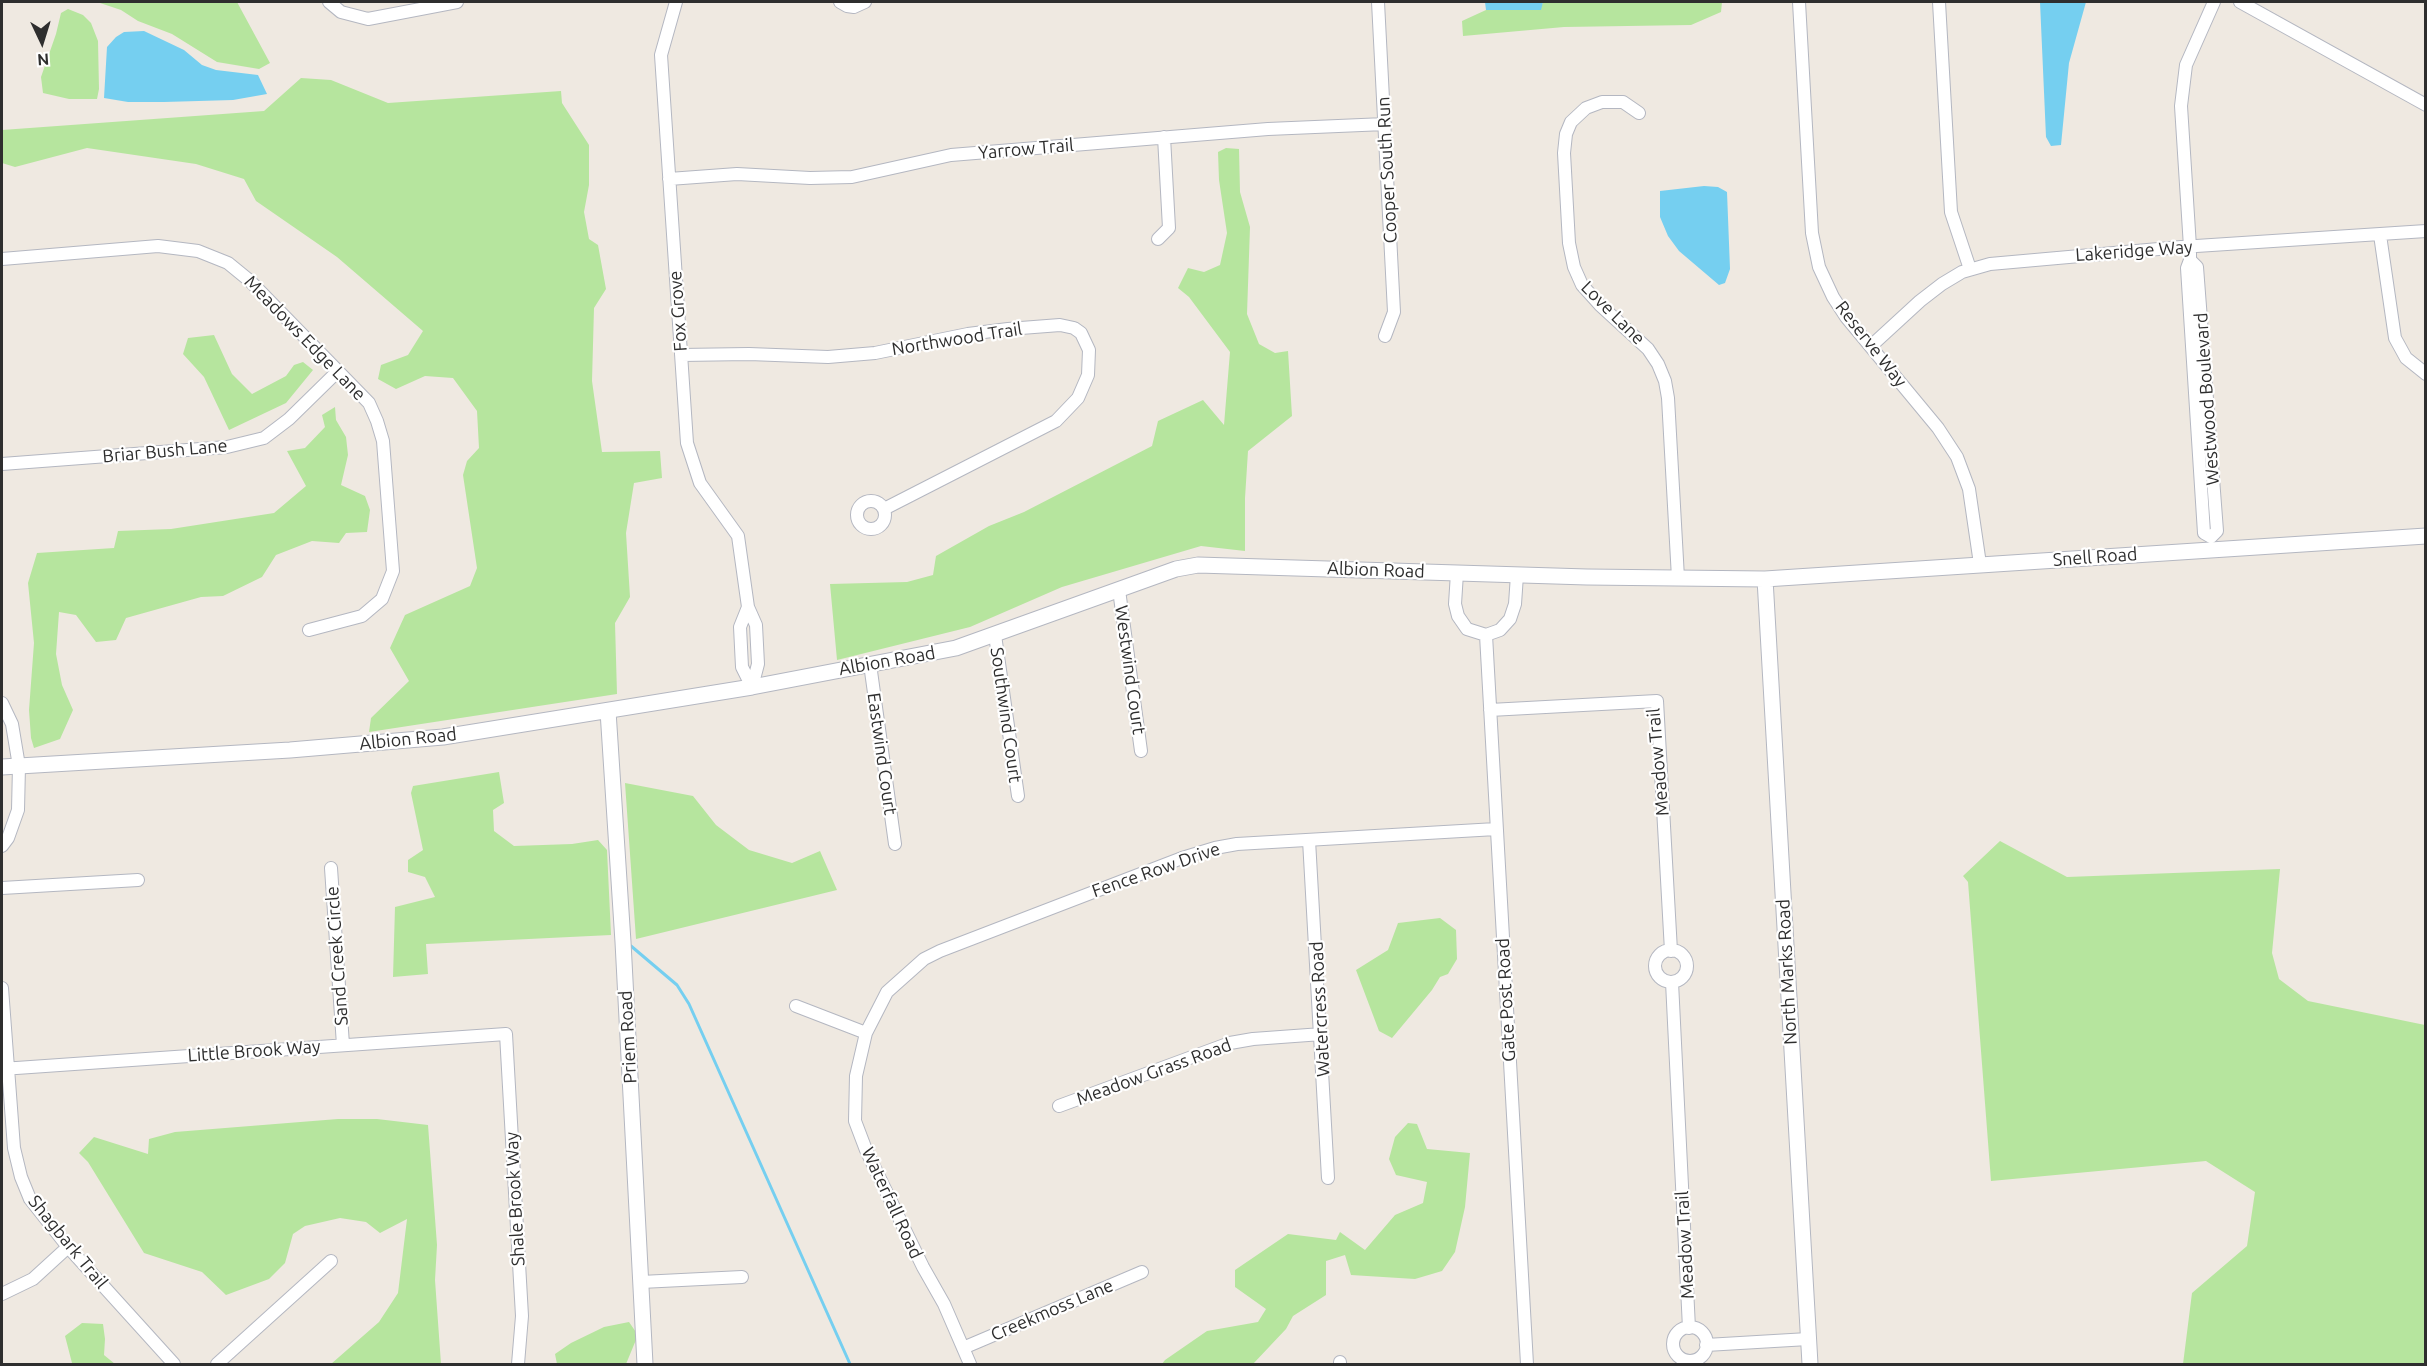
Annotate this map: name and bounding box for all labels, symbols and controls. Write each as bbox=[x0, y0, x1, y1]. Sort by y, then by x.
north arrow bbox=[12, 12, 72, 72]
text: N bbox=[37, 51, 50, 69]
street label: Cooper South Run bbox=[1372, 96, 1402, 244]
street label: Yarrow Trail bbox=[977, 134, 1075, 164]
street label: Lakeridge Way bbox=[2075, 236, 2193, 266]
street label: Fox Grove bbox=[664, 270, 692, 352]
street label: Meadows Edge Lane bbox=[240, 271, 370, 405]
street label: Love Lane bbox=[1577, 277, 1649, 349]
street label: Reserve Way bbox=[1831, 297, 1911, 391]
street label: Westwood Boulevard bbox=[2190, 312, 2224, 486]
street label: Northwood Trail bbox=[890, 318, 1024, 360]
street label: Briar Bush Lane bbox=[102, 435, 228, 467]
street label: Snell Road bbox=[2052, 543, 2138, 571]
street label: Albion Road bbox=[1327, 558, 1425, 582]
street label: Westwind Court bbox=[1110, 604, 1150, 736]
street label: Albion Road bbox=[837, 642, 937, 680]
street label: Southwind Court bbox=[986, 646, 1026, 784]
street label: Eastwind Court bbox=[863, 691, 901, 817]
street label: Meadow Trail bbox=[1643, 707, 1673, 817]
street label: Albion Road bbox=[358, 723, 458, 755]
street label: Fence Row Drive bbox=[1089, 838, 1223, 902]
street label: Sand Creek Circle bbox=[321, 886, 353, 1026]
street label: North Marks Road bbox=[1772, 899, 1802, 1045]
street label: Gate Post Road bbox=[1492, 938, 1520, 1062]
street label: Watercress Road bbox=[1306, 941, 1334, 1077]
street label: Priem Road bbox=[615, 990, 641, 1084]
street label: Meadow Grass Road bbox=[1074, 1034, 1234, 1110]
street label: Little Brook Way bbox=[187, 1036, 321, 1066]
street label: Shale Brook Way bbox=[501, 1131, 529, 1267]
street label: Waterfall Road bbox=[857, 1144, 927, 1262]
street label: Meadow Trail bbox=[1671, 1190, 1699, 1300]
street label: Shagbark Trail bbox=[24, 1191, 112, 1293]
street label: Creekmoss Lane bbox=[987, 1274, 1117, 1346]

